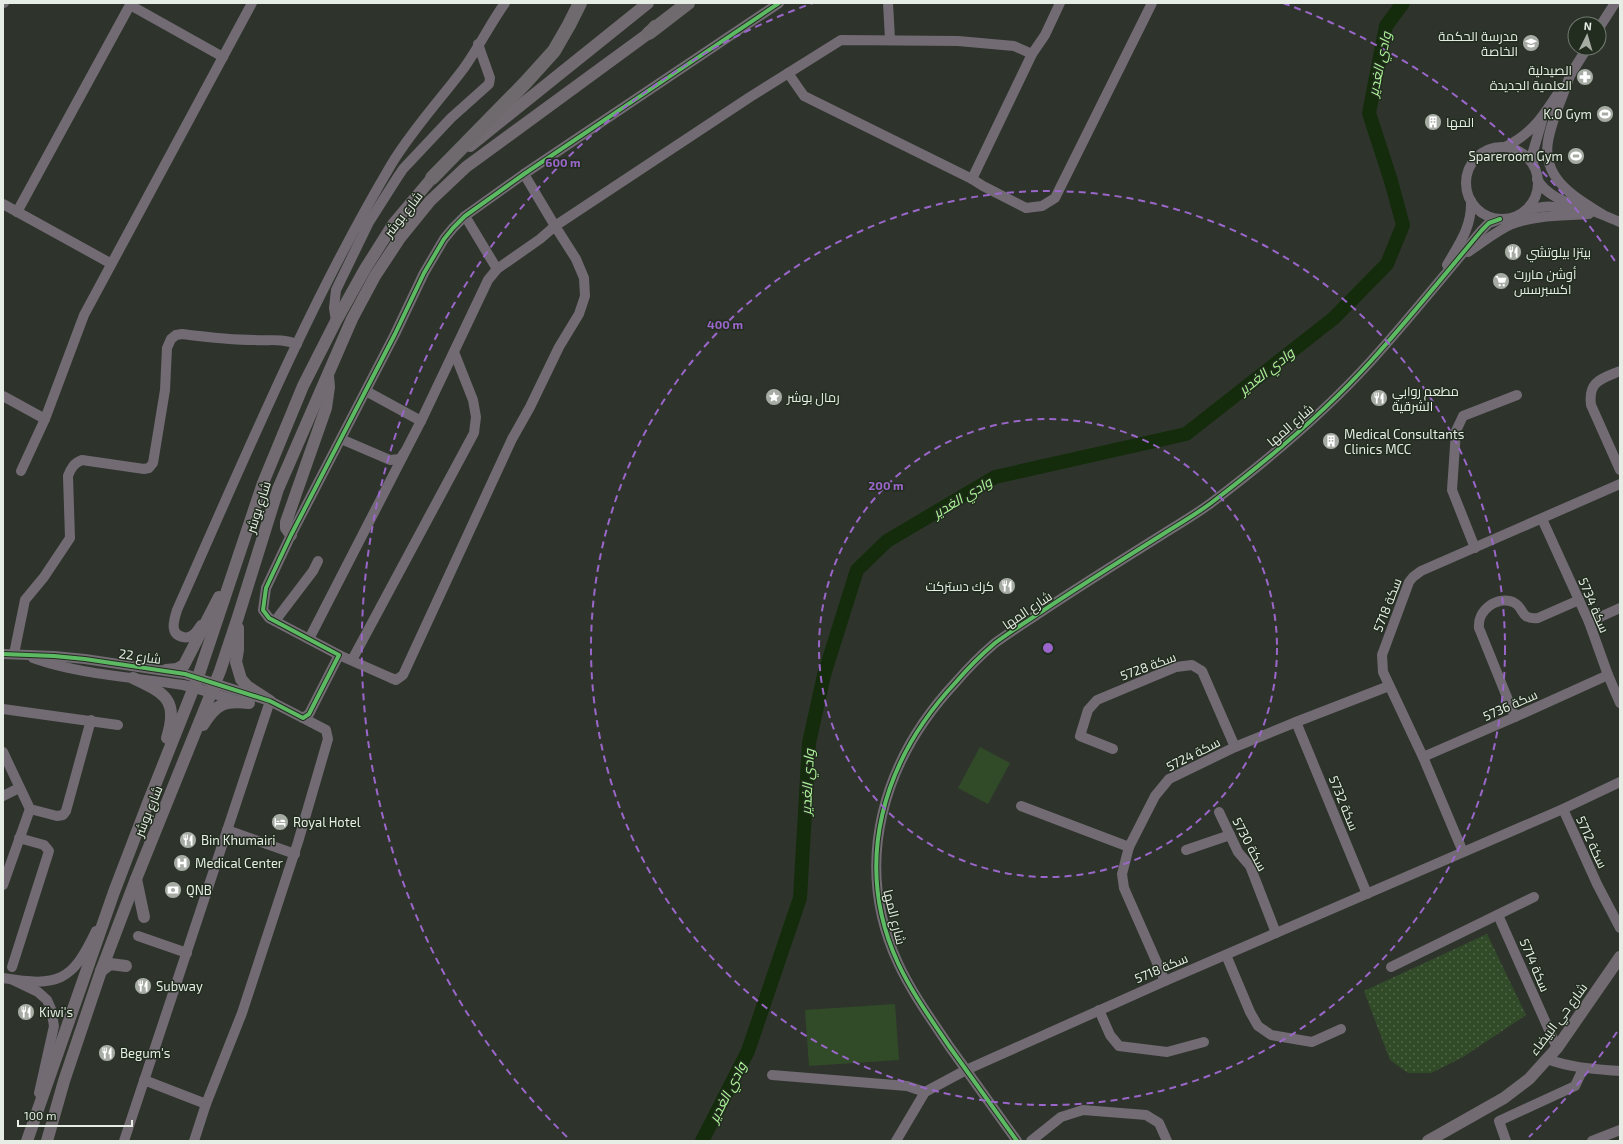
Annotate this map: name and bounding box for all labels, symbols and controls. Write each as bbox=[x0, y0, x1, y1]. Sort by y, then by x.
north arrow bbox=[1567, 16, 1607, 56]
text: N bbox=[1583, 19, 1592, 32]
place label: مدرسة الحكمة الخاصة bbox=[1438, 28, 1518, 59]
water label: وادي الغدير bbox=[1363, 29, 1398, 101]
school or university icon: مدرسة الحكمة الخاصة bbox=[1521, 33, 1541, 53]
place label: الصيدلية العلمية الجديدة bbox=[1490, 62, 1572, 93]
pharmacy icon: الصيدلية العلمية الجديدة bbox=[1575, 67, 1595, 87]
sports icon: K.O Gym bbox=[1595, 104, 1615, 124]
place label: K.O Gym bbox=[1543, 106, 1592, 122]
building icon: المها bbox=[1423, 112, 1443, 132]
place label: المها bbox=[1446, 114, 1474, 130]
sports icon: Spareroom Gym bbox=[1566, 146, 1586, 166]
place label: Spareroom Gym bbox=[1468, 148, 1563, 164]
text: 600 m bbox=[545, 155, 581, 169]
street label: شارع بوشر bbox=[380, 188, 427, 241]
restaurant icon: بيتزا بيلوتشي bbox=[1503, 242, 1523, 262]
place label: بيتزا بيلوتشي bbox=[1526, 244, 1591, 263]
place label: أوشن ماررت اكسبرسس bbox=[1514, 266, 1577, 297]
supermarket icon: أوشن ماررت اكسبرسس bbox=[1491, 271, 1511, 291]
text: 400 m bbox=[707, 317, 743, 331]
water label: وادي الغدير bbox=[1233, 343, 1301, 402]
place label: مطعم روابي الشرقية bbox=[1392, 383, 1459, 414]
place icon: رمال بوشر bbox=[764, 387, 784, 407]
restaurant icon: مطعم روابي الشرقية bbox=[1369, 388, 1389, 408]
place label: رمال بوشر bbox=[786, 389, 840, 406]
street label: شارع المها bbox=[1263, 400, 1317, 450]
place label: Medical Consultants Clinics MCC bbox=[1344, 426, 1464, 457]
building icon: Medical Consultants Clinics MCC bbox=[1321, 431, 1341, 451]
water label: وادي الغدير bbox=[928, 472, 998, 526]
text: 200 m bbox=[868, 478, 904, 492]
street label: شارع بوشر bbox=[242, 479, 275, 536]
street label: سكة 5734 bbox=[1575, 575, 1613, 635]
restaurant icon: كرك دستركت bbox=[997, 576, 1017, 596]
street label: سكة 5718 bbox=[1369, 576, 1405, 634]
place label: كرك دستركت bbox=[925, 578, 994, 594]
street label: شارع المها bbox=[999, 588, 1055, 633]
centre of rings bbox=[1041, 641, 1055, 655]
street label: شارع 22 bbox=[118, 645, 162, 668]
street label: سكة 5728 bbox=[1118, 648, 1178, 684]
street label: سكة 5736 bbox=[1480, 686, 1540, 724]
street label: سكة 5724 bbox=[1163, 734, 1223, 774]
water label: وادي الغدير bbox=[797, 747, 821, 817]
street label: سكة 5732 bbox=[1326, 773, 1362, 833]
street label: شارع بوشر bbox=[130, 783, 166, 840]
hotel icon: Royal Hotel bbox=[270, 812, 290, 832]
street label: سكة 5712 bbox=[1573, 813, 1611, 871]
place label: Royal Hotel bbox=[293, 814, 361, 830]
street label: سكة 5730 bbox=[1229, 814, 1271, 874]
restaurant icon: Bin Khumairi bbox=[178, 830, 198, 850]
place label: Bin Khumairi bbox=[201, 832, 276, 848]
hospital icon: Medical Center bbox=[172, 853, 192, 873]
place label: Medical Center bbox=[195, 855, 283, 871]
bank icon: QNB bbox=[163, 880, 183, 900]
place label: QNB bbox=[186, 882, 212, 898]
street label: شارع المها bbox=[879, 888, 910, 947]
street label: سكة 5714 bbox=[1517, 936, 1553, 994]
street label: سكة 5718 bbox=[1132, 950, 1190, 986]
restaurant icon: Subway bbox=[133, 976, 153, 996]
place label: Subway bbox=[156, 978, 203, 994]
street label: شارع حي البيضاء bbox=[1526, 980, 1593, 1060]
restaurant icon: Kiwi's bbox=[16, 1002, 36, 1022]
place label: Kiwi's bbox=[39, 1004, 73, 1020]
restaurant icon: Begum's bbox=[97, 1043, 117, 1063]
place label: Begum's bbox=[120, 1045, 170, 1061]
water label: وادي الغدير bbox=[704, 1058, 754, 1129]
scale bar bbox=[18, 1102, 132, 1128]
text: 100 m bbox=[24, 1108, 56, 1122]

